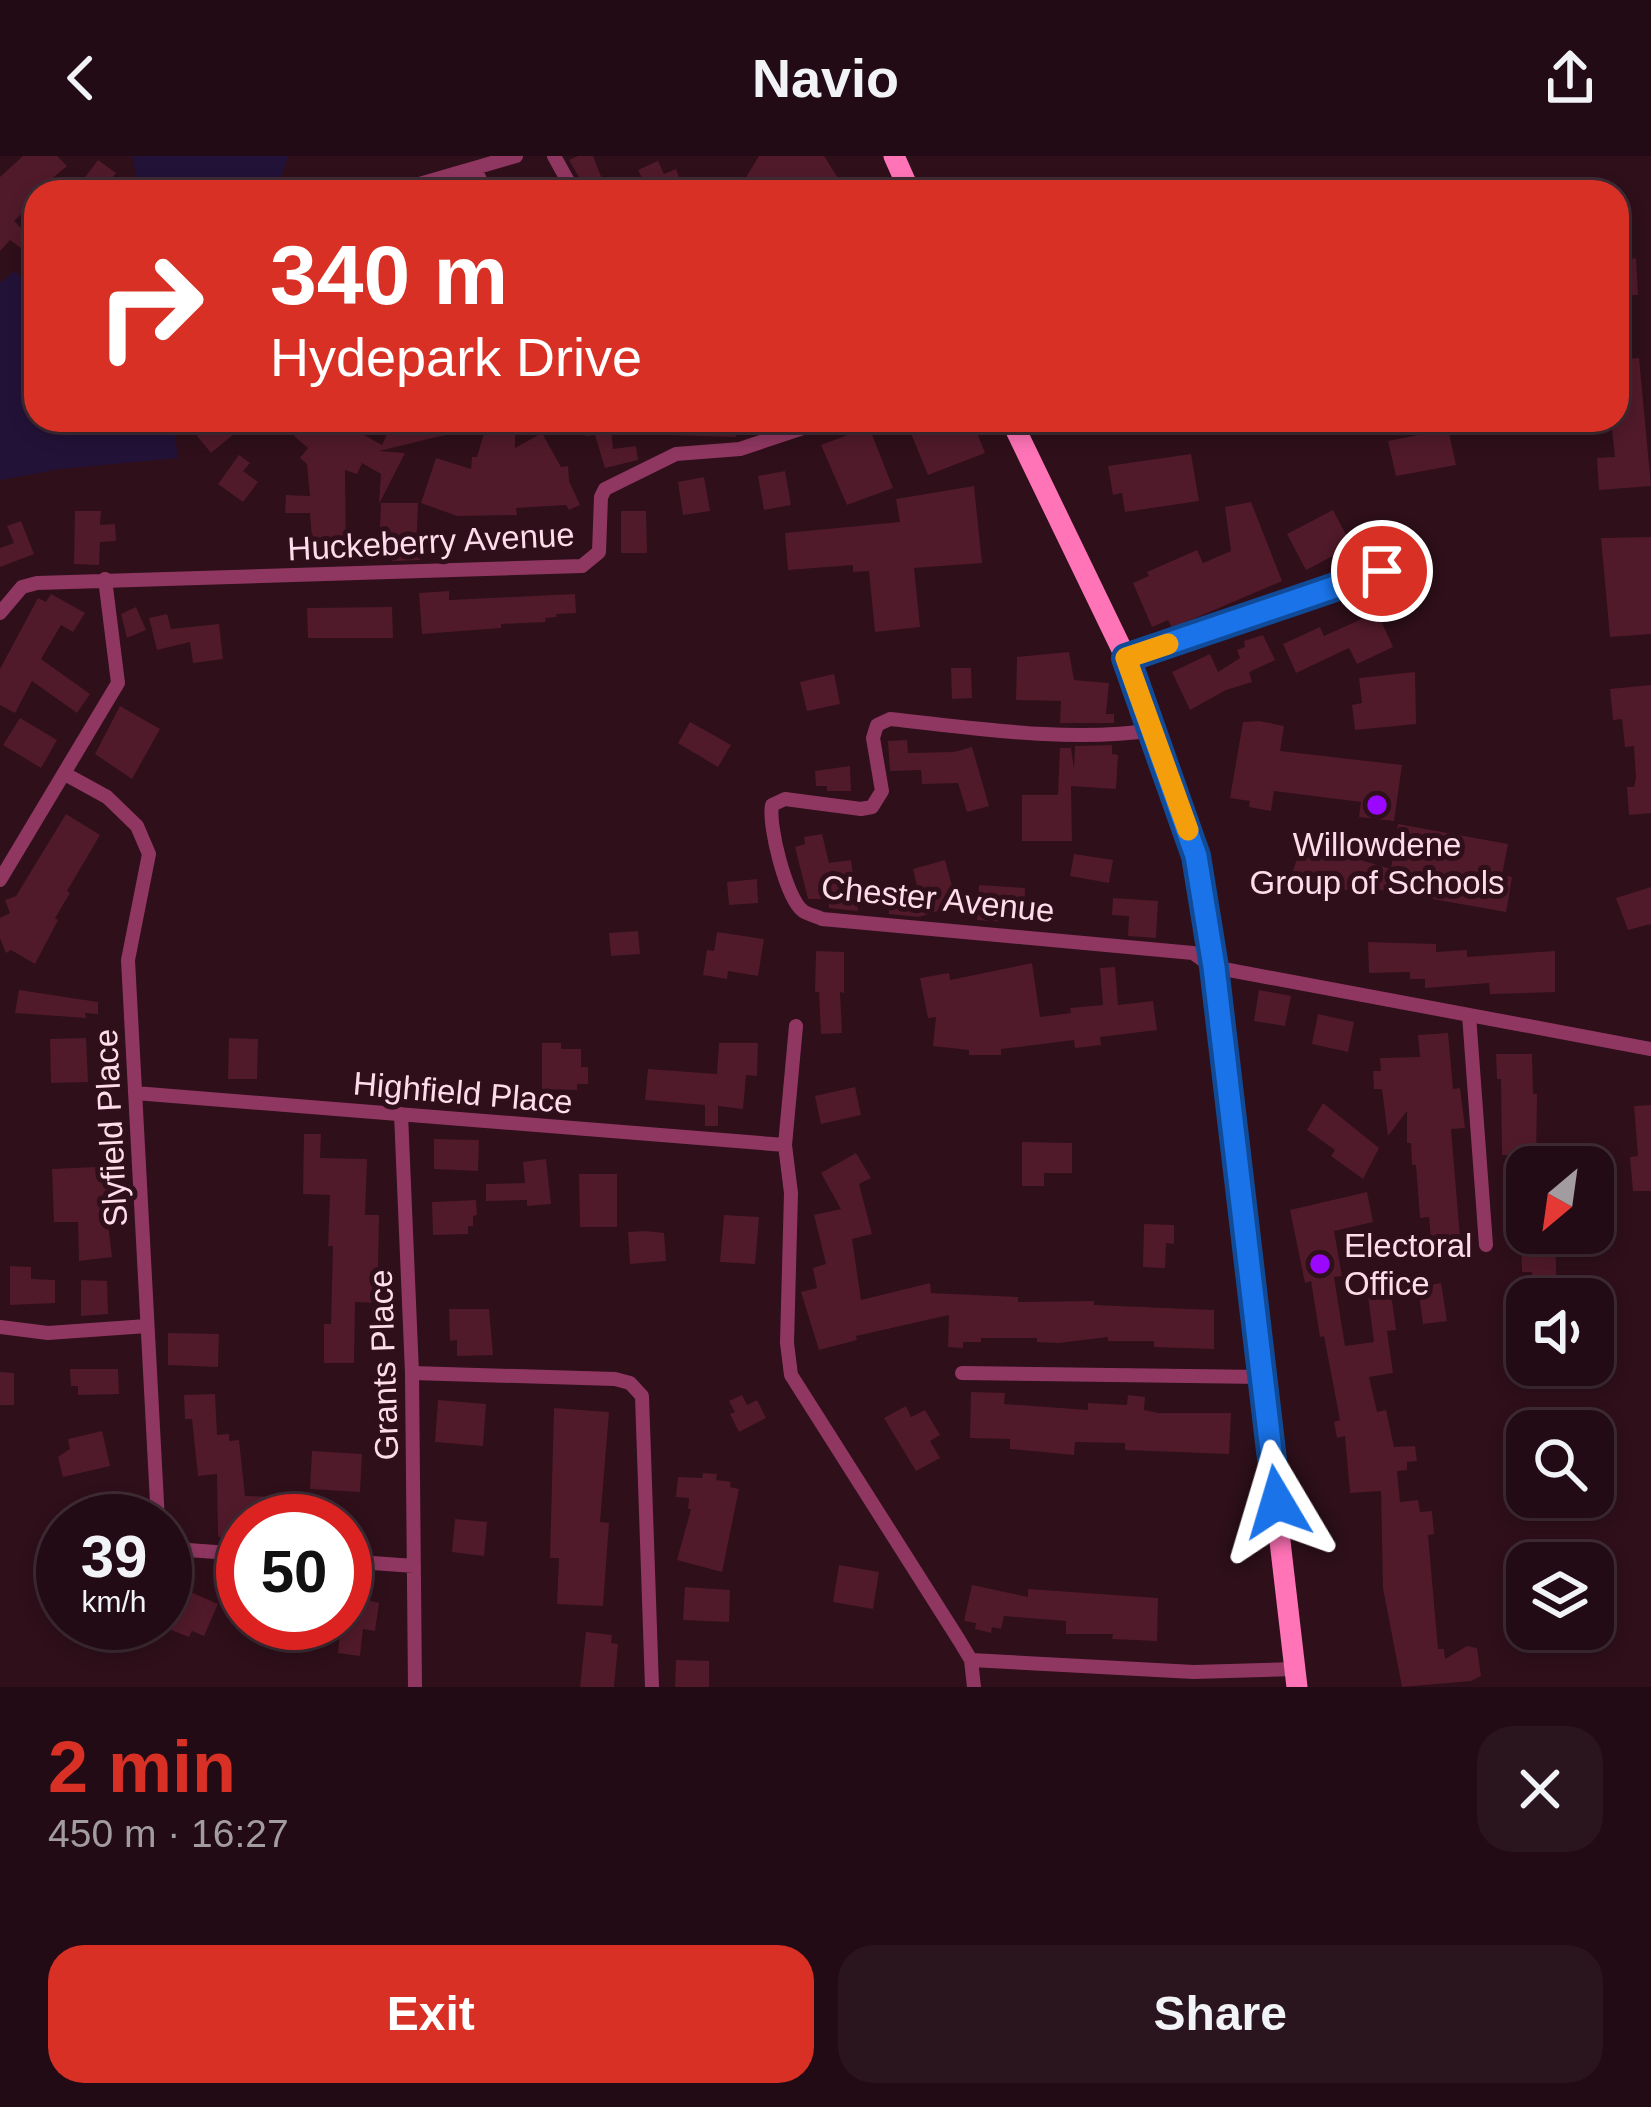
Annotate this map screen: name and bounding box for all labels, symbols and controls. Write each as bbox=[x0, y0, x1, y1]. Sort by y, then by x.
icon: back bbox=[48, 45, 114, 111]
icon: share bbox=[1537, 45, 1603, 111]
text: Navio bbox=[752, 48, 899, 108]
icon: right bbox=[72, 228, 228, 384]
text: 340 m bbox=[270, 228, 508, 322]
text: Hydepark Drive bbox=[270, 327, 642, 387]
street label: Huckeberry Avenue bbox=[287, 516, 576, 567]
pin bbox=[1331, 520, 1433, 622]
icon: arrive bbox=[1349, 538, 1415, 604]
marker: Willowdene Group of Schools bbox=[1364, 792, 1390, 818]
place label: Willowdene Group of Schools bbox=[1250, 826, 1504, 901]
street label: Chester Avenue bbox=[820, 868, 1056, 929]
street label: Slyfield Place bbox=[87, 1028, 134, 1228]
street label: Highfield Place bbox=[352, 1064, 574, 1121]
north arrow bbox=[1506, 1146, 1614, 1254]
map controls bbox=[1506, 1146, 1614, 1650]
place label: Electoral Office bbox=[1344, 1227, 1472, 1302]
marker: Electoral Office bbox=[1307, 1251, 1333, 1277]
street label: Grants Place bbox=[362, 1269, 405, 1461]
button: sound bbox=[1506, 1278, 1614, 1386]
button: search bbox=[1506, 1410, 1614, 1518]
position arrow bbox=[1214, 1439, 1340, 1565]
speed limit sign: 50 bbox=[216, 1494, 372, 1650]
text: 39 bbox=[81, 1523, 147, 1590]
button: layers bbox=[1506, 1542, 1614, 1650]
text: km/h bbox=[81, 1585, 147, 1618]
button: close bbox=[1477, 1726, 1603, 1852]
text: 2 min bbox=[48, 1727, 236, 1807]
text: 450 m · 16:27 bbox=[48, 1812, 289, 1855]
button: Exit bbox=[48, 1945, 814, 2083]
button: Share bbox=[838, 1945, 1603, 2083]

